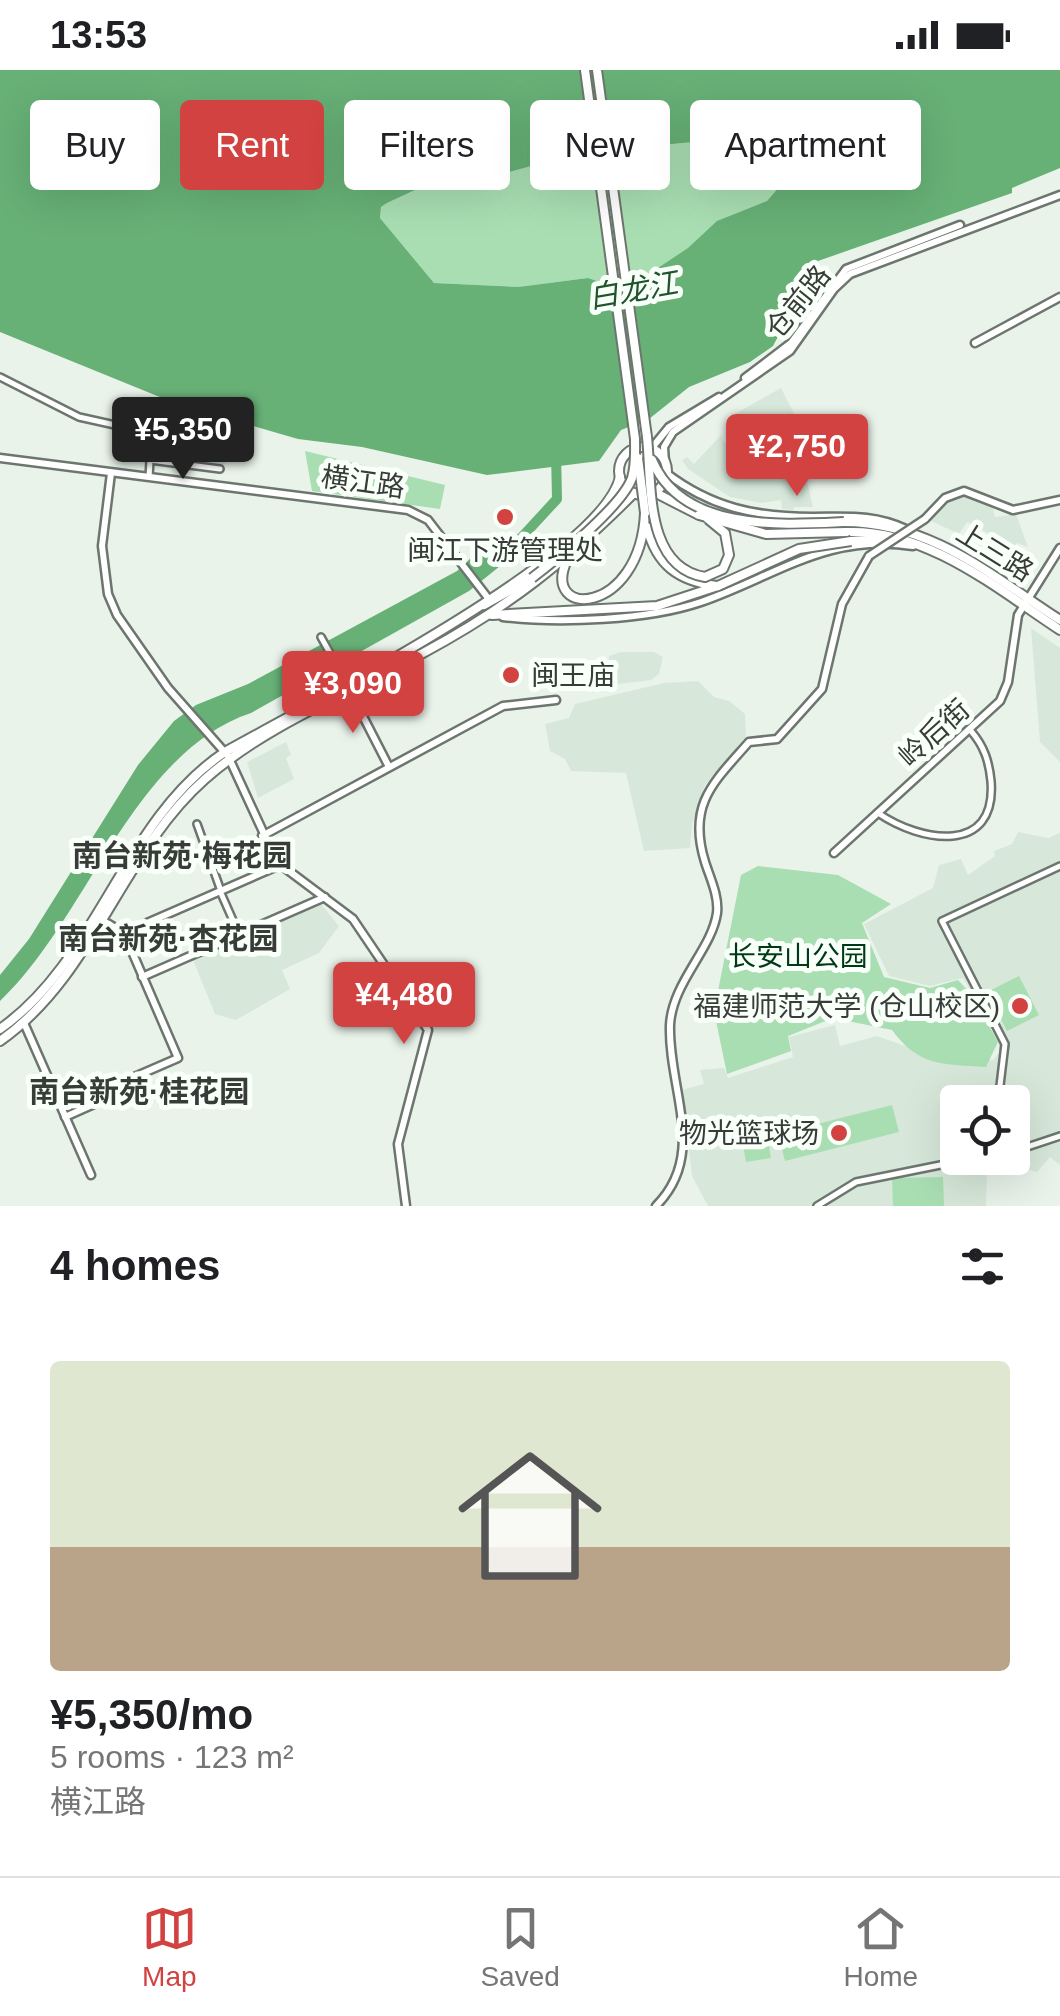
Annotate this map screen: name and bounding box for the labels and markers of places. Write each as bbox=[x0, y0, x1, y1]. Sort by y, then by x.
pin: ¥5,350 bbox=[102, 397, 264, 482]
pin: ¥2,750 bbox=[716, 414, 878, 499]
marker: 闽江下游管理处 bbox=[494, 506, 516, 528]
place label: 闽江下游管理处 bbox=[407, 535, 603, 566]
pin: ¥3,090 bbox=[272, 651, 434, 736]
place label: 闽王庙 bbox=[531, 660, 615, 691]
marker: 闽王庙 bbox=[500, 664, 522, 686]
pin: ¥4,480 bbox=[323, 962, 485, 1047]
place label: 福建师范大学 (仓山校区) bbox=[694, 991, 1000, 1022]
marker: 福建师范大学 (仓山校区) bbox=[1009, 995, 1031, 1017]
place label: 物光篮球场 bbox=[679, 1118, 819, 1149]
marker: 物光篮球场 bbox=[828, 1122, 850, 1144]

